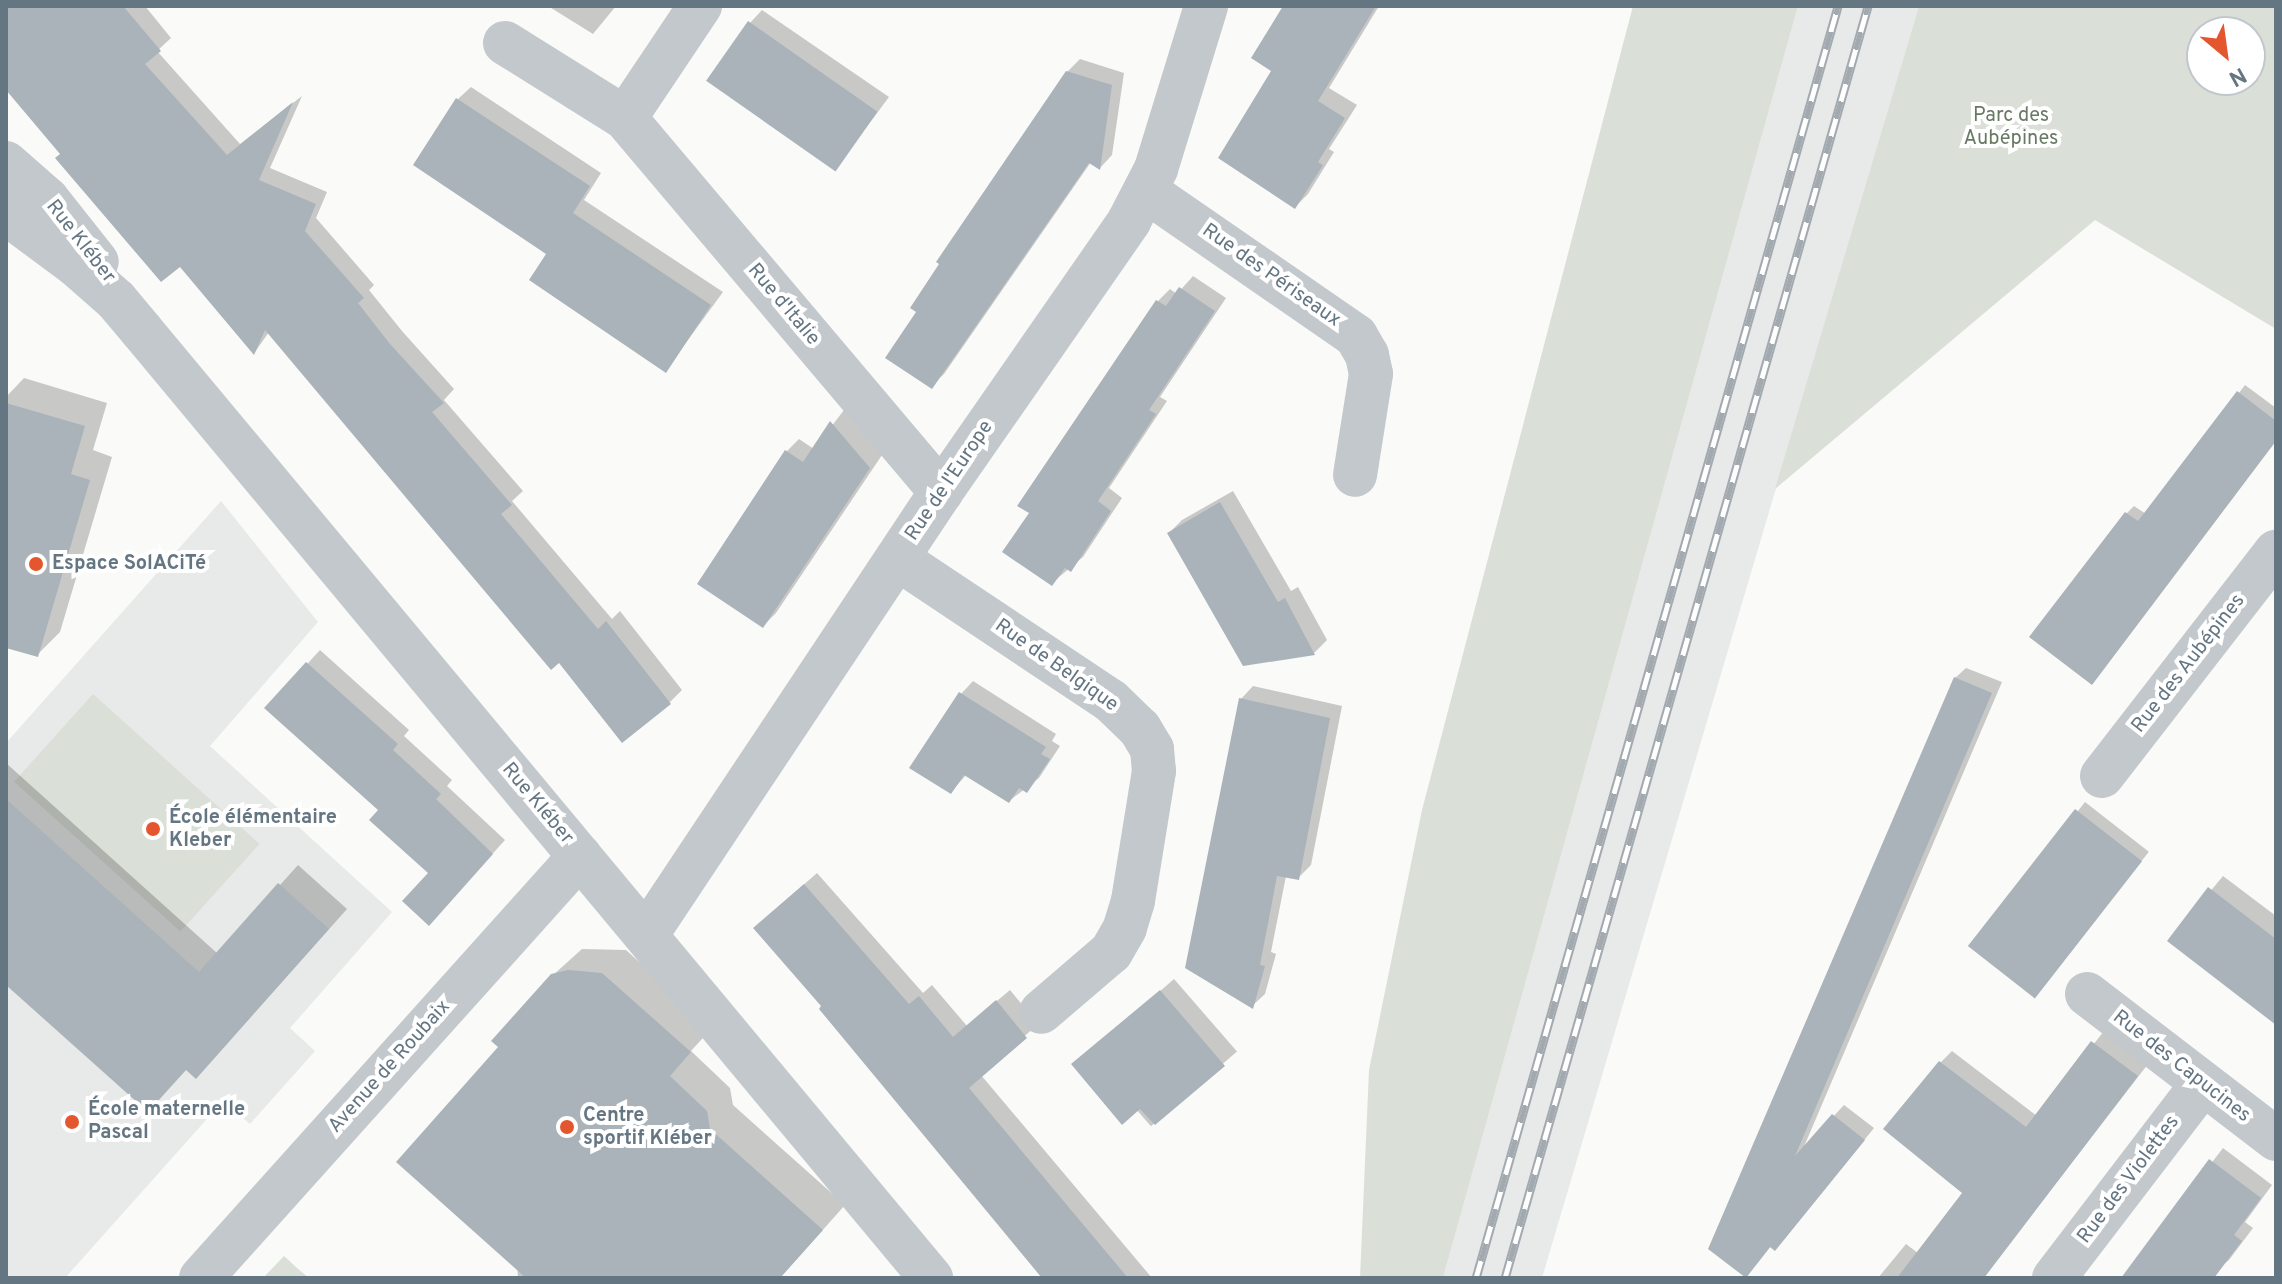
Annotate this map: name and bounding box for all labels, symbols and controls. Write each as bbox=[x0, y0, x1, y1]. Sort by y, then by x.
north arrow bbox=[2186, 16, 2266, 96]
text: N bbox=[2223, 60, 2250, 91]
park label: Parc des Aubépines bbox=[1964, 105, 2058, 152]
street label: Rue Kléber bbox=[40, 196, 120, 288]
street label: Rue des Périseaux bbox=[1197, 219, 1345, 333]
street label: Rue d'Italie bbox=[742, 259, 824, 351]
street label: Rue de l'Europe bbox=[901, 416, 999, 546]
place label: Espace SolACiTé bbox=[52, 552, 206, 576]
marker: Espace SolACiTé bbox=[27, 555, 45, 573]
street label: Rue des Aubépines bbox=[2127, 589, 2251, 739]
street label: Rue de Belgique bbox=[990, 615, 1122, 717]
street label: Rue Kléber bbox=[496, 758, 578, 850]
place label: École élémentaire Kleber bbox=[169, 806, 337, 853]
marker: École élémentaire Kleber bbox=[144, 820, 162, 838]
street label: Avenue de Roubaix bbox=[324, 995, 456, 1139]
street label: Rue des Capucines bbox=[2107, 1006, 2255, 1128]
place label: École maternelle Pascal bbox=[88, 1098, 245, 1145]
place label: Centre sportif Kléber bbox=[583, 1104, 712, 1151]
street label: Rue des Violettes bbox=[2073, 1111, 2185, 1249]
marker: École maternelle Pascal bbox=[63, 1113, 81, 1131]
marker: Centre sportif Kléber bbox=[558, 1118, 576, 1136]

